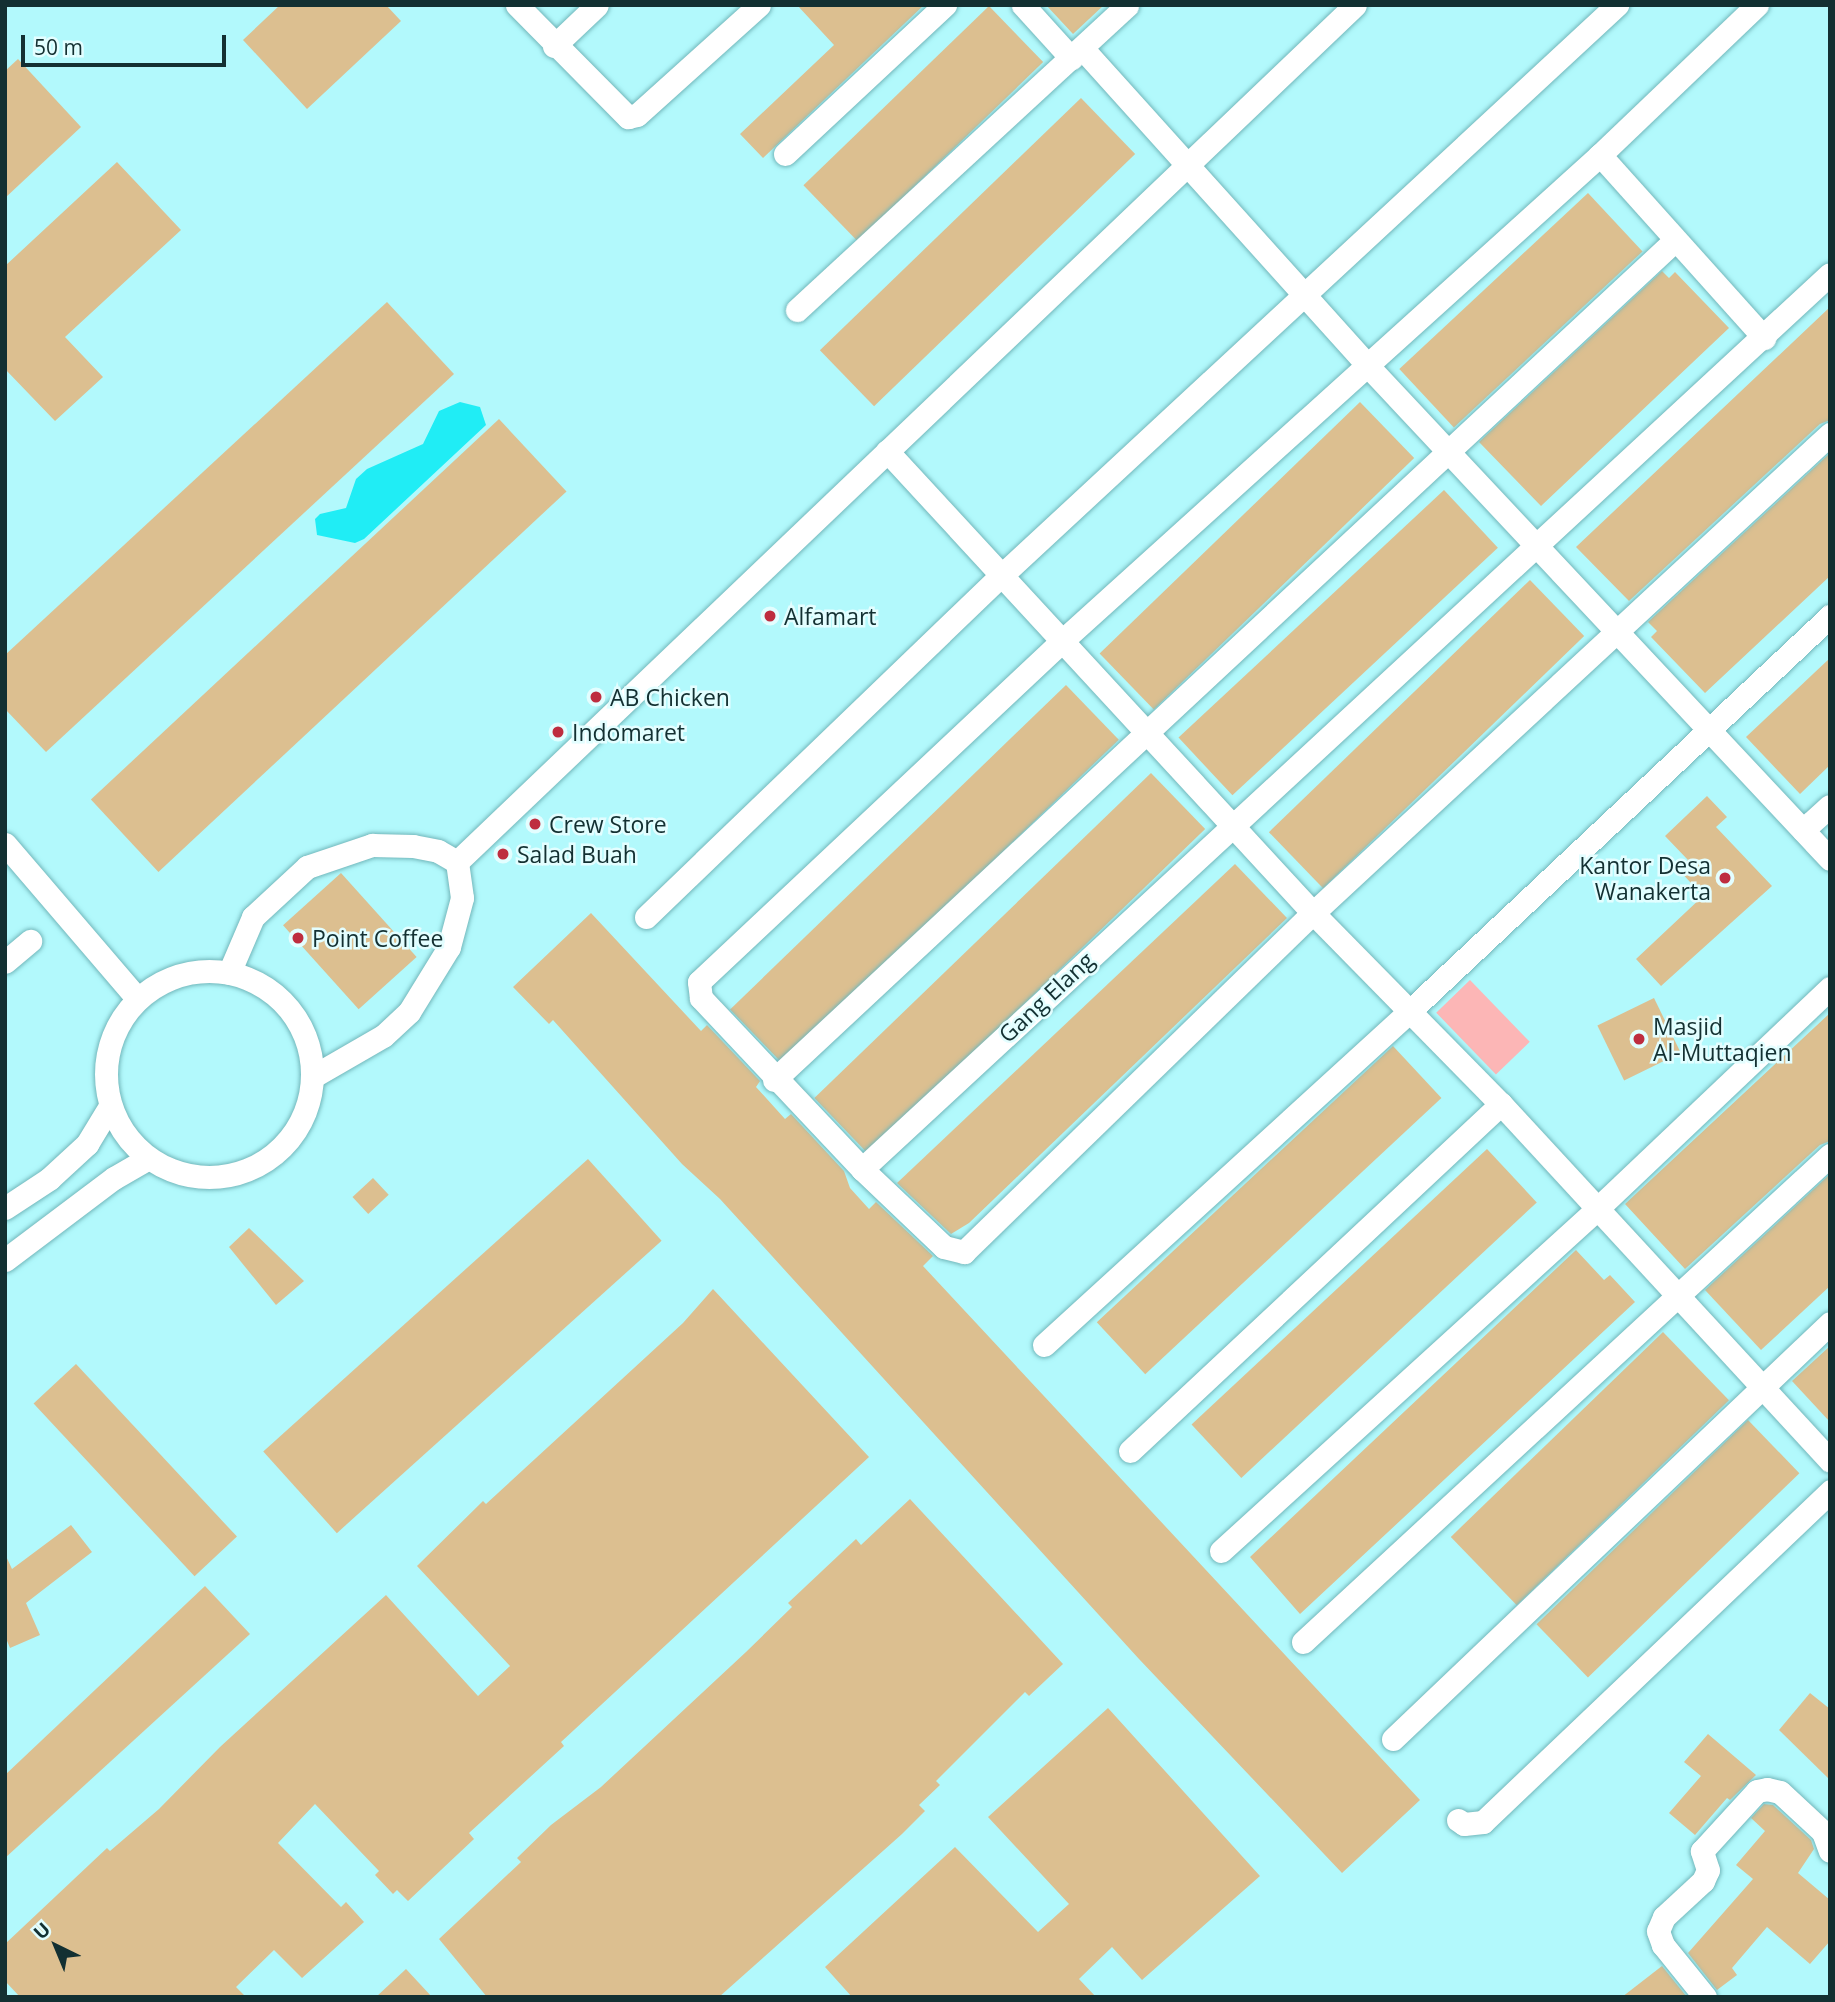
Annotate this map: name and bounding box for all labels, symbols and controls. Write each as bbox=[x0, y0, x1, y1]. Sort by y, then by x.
scale bar bbox=[24, 21, 229, 65]
text: 50 m bbox=[34, 33, 83, 61]
place label: Alfamart bbox=[784, 602, 877, 630]
marker: Alfamart bbox=[762, 608, 778, 624]
place label: AB Chicken bbox=[610, 683, 730, 711]
marker: AB Chicken bbox=[588, 689, 604, 705]
place label: Indomaret bbox=[572, 718, 685, 746]
marker: Indomaret bbox=[550, 724, 566, 740]
place label: Crew Store bbox=[549, 810, 667, 838]
marker: Crew Store bbox=[527, 816, 543, 832]
place label: Salad Buah bbox=[517, 840, 637, 868]
marker: Salad Buah bbox=[495, 846, 511, 862]
place label: Kantor Desa Wanakerta bbox=[1579, 851, 1711, 905]
marker: Kantor Desa Wanakerta bbox=[1717, 870, 1733, 886]
place label: Point Coffee bbox=[312, 924, 443, 952]
marker: Point Coffee bbox=[290, 930, 306, 946]
street label: Gang Elang bbox=[993, 946, 1099, 1048]
place label: Masjid Al-Muttaqien bbox=[1653, 1012, 1792, 1066]
marker: Masjid Al-Muttaqien bbox=[1631, 1031, 1647, 1047]
north arrow bbox=[21, 1911, 91, 1981]
text: U bbox=[28, 1916, 56, 1945]

